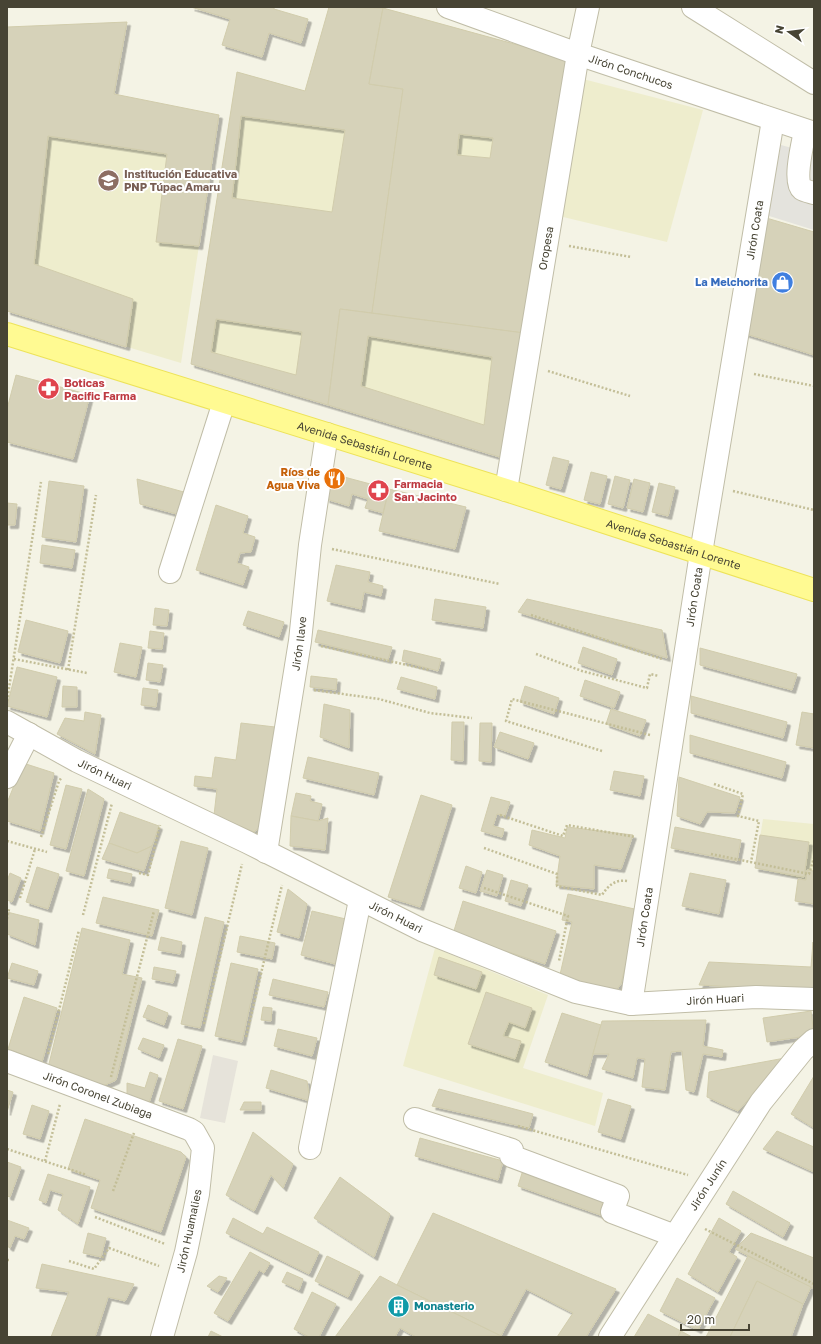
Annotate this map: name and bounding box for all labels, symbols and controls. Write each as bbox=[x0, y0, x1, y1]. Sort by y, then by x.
north arrow bbox=[769, 12, 809, 52]
text: N bbox=[771, 24, 786, 35]
street label: Jirón Conchucos bbox=[587, 51, 675, 91]
school or university icon: Institución Educativa PNP Túpac Amaru bbox=[95, 167, 121, 193]
place label: Institución Educativa PNP Túpac Amaru bbox=[124, 167, 237, 193]
street label: Jirón Coata bbox=[743, 199, 766, 261]
street label: Oropesa bbox=[535, 225, 555, 271]
shop icon: La Melchorita bbox=[770, 269, 796, 295]
place label: La Melchorita bbox=[695, 275, 768, 288]
pharmacy icon: Boticas Pacific Farma bbox=[36, 376, 62, 402]
place label: Boticas Pacific Farma bbox=[64, 376, 136, 402]
street label: Avenida Sebastián Lorente bbox=[296, 418, 434, 473]
place label: Ríos de Agua Viva bbox=[266, 465, 320, 491]
restaurant icon: Ríos de Agua Viva bbox=[322, 465, 348, 491]
pharmacy icon: Farmacia San Jacinto bbox=[365, 477, 391, 503]
place label: Farmacia San Jacinto bbox=[394, 477, 457, 503]
street label: Avenida Sebastián Lorente bbox=[605, 516, 743, 572]
street label: Jirón Coata bbox=[683, 566, 705, 628]
street label: Jirón Ilave bbox=[288, 616, 309, 672]
street label: Jirón Huari bbox=[76, 756, 134, 792]
street label: Jirón Coata bbox=[633, 886, 655, 948]
street label: Jirón Huari bbox=[367, 898, 425, 935]
street label: Jirón Huari bbox=[686, 991, 745, 1007]
street label: Jirón Coronel Zubiaga bbox=[42, 1068, 154, 1121]
street label: Jirón Junín bbox=[686, 1156, 729, 1213]
street label: Jirón Huamalies bbox=[173, 1188, 204, 1274]
building icon: Monasterio bbox=[386, 1293, 412, 1319]
place label: Monasterio bbox=[414, 1299, 475, 1312]
scale bar bbox=[681, 1306, 749, 1332]
text: 20 m bbox=[687, 1312, 715, 1327]

